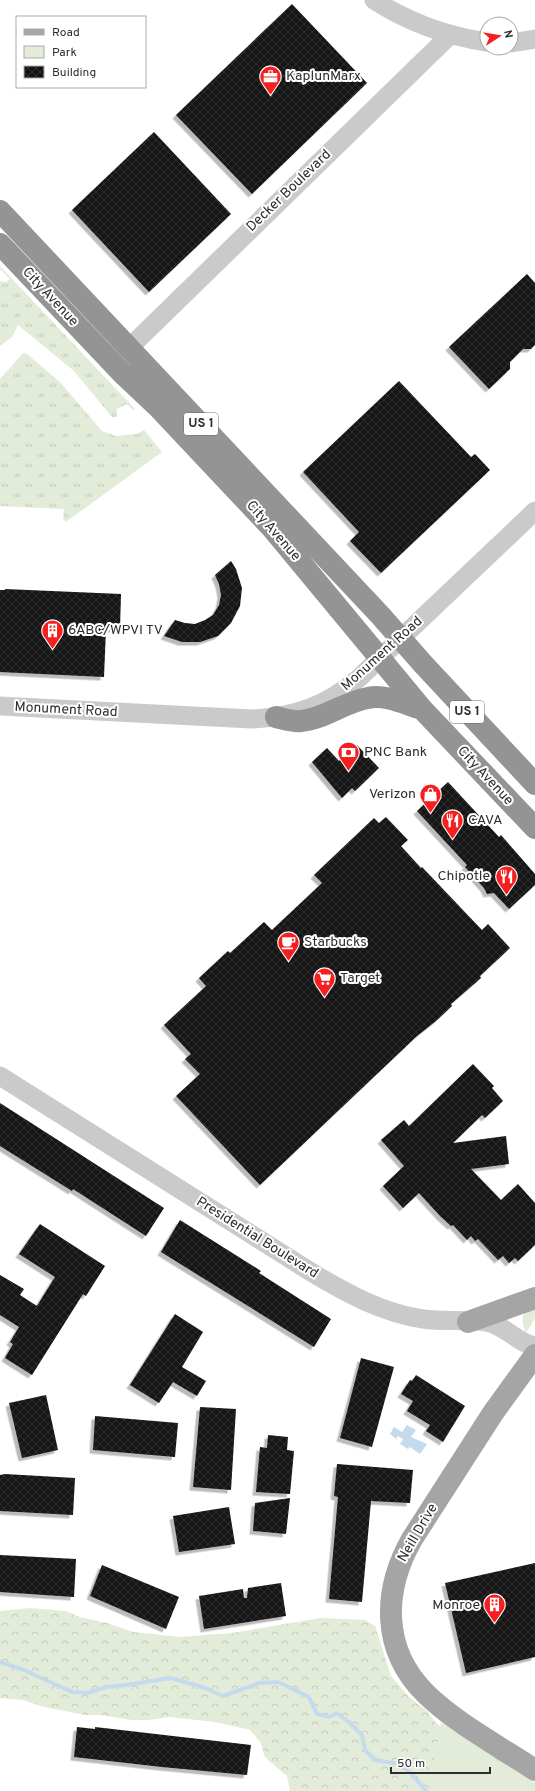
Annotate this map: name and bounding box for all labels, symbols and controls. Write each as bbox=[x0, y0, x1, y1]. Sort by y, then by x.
legend bbox=[16, 16, 146, 88]
north arrow bbox=[479, 16, 519, 56]
text: Road bbox=[52, 25, 80, 41]
text: N bbox=[500, 29, 515, 39]
text: Park bbox=[52, 45, 77, 61]
office icon: KaplunMarx bbox=[258, 63, 284, 96]
text: Building bbox=[52, 65, 96, 81]
place label: KaplunMarx bbox=[286, 68, 361, 85]
street label: Decker Boulevard bbox=[243, 146, 335, 236]
street label: City Avenue bbox=[18, 264, 82, 330]
road number: US 1 bbox=[184, 413, 218, 435]
street label: City Avenue bbox=[242, 497, 304, 565]
street label: Monument Road bbox=[338, 613, 426, 695]
building icon: 6ABC/WPVI TV bbox=[39, 617, 65, 650]
place label: 6ABC/WPVI TV bbox=[68, 622, 163, 639]
street label: Monument Road bbox=[14, 699, 118, 721]
road number: US 1 bbox=[450, 701, 484, 723]
bank icon: PNC Bank bbox=[335, 739, 361, 772]
street label: City Avenue bbox=[453, 743, 517, 809]
place label: PNC Bank bbox=[364, 744, 427, 761]
shop icon: Verizon bbox=[418, 781, 444, 814]
place label: Verizon bbox=[369, 786, 416, 803]
restaurant icon: CAVA bbox=[440, 807, 466, 840]
place label: CAVA bbox=[468, 812, 502, 829]
restaurant icon: Chipotle bbox=[493, 863, 519, 896]
place label: Chipotle bbox=[437, 868, 490, 885]
cafe icon: Starbucks bbox=[276, 929, 302, 962]
place label: Starbucks bbox=[304, 934, 367, 951]
supermarket icon: Target bbox=[312, 965, 338, 998]
place label: Target bbox=[340, 970, 380, 987]
street label: Presidential Boulevard bbox=[193, 1193, 321, 1283]
street label: Neill Drive bbox=[394, 1501, 442, 1565]
building icon: Monroe bbox=[482, 1592, 508, 1625]
place label: Monroe bbox=[432, 1597, 480, 1614]
scale bar bbox=[391, 1749, 490, 1775]
text: 50 m bbox=[397, 1756, 425, 1772]

